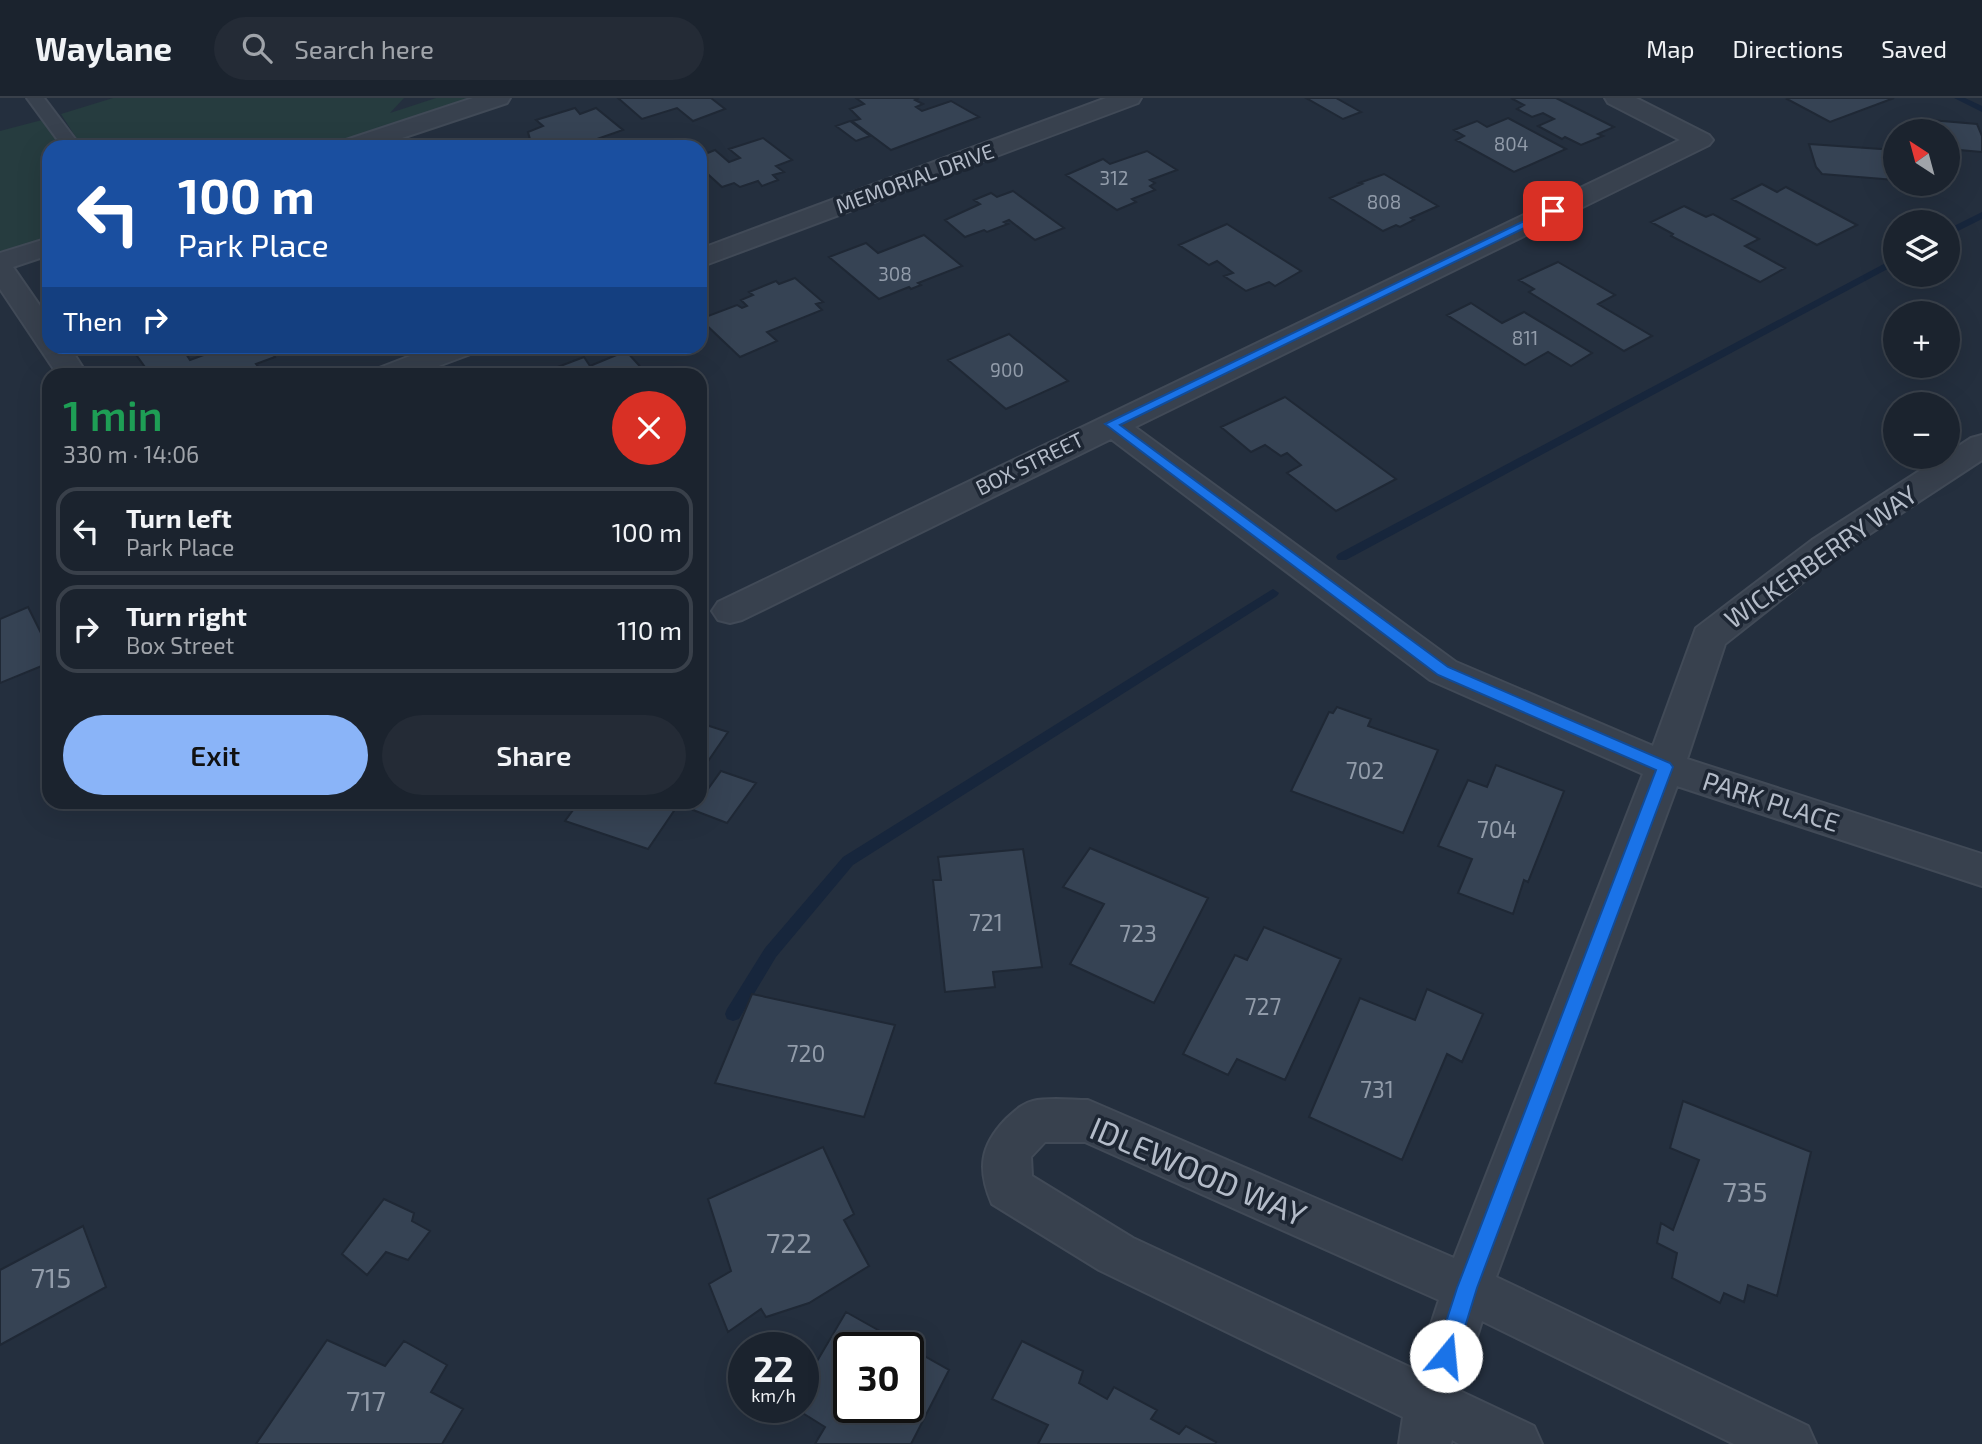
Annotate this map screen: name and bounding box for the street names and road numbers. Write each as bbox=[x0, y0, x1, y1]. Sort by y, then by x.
street label: MEMORIAL DRIVE bbox=[832, 137, 997, 218]
street label: BOX STREET bbox=[971, 426, 1087, 499]
street label: WICKERBERRY WAY bbox=[1718, 478, 1923, 634]
street label: PARK PLACE bbox=[1699, 764, 1844, 837]
street label: IDLEWOOD WAY bbox=[1085, 1108, 1313, 1233]

